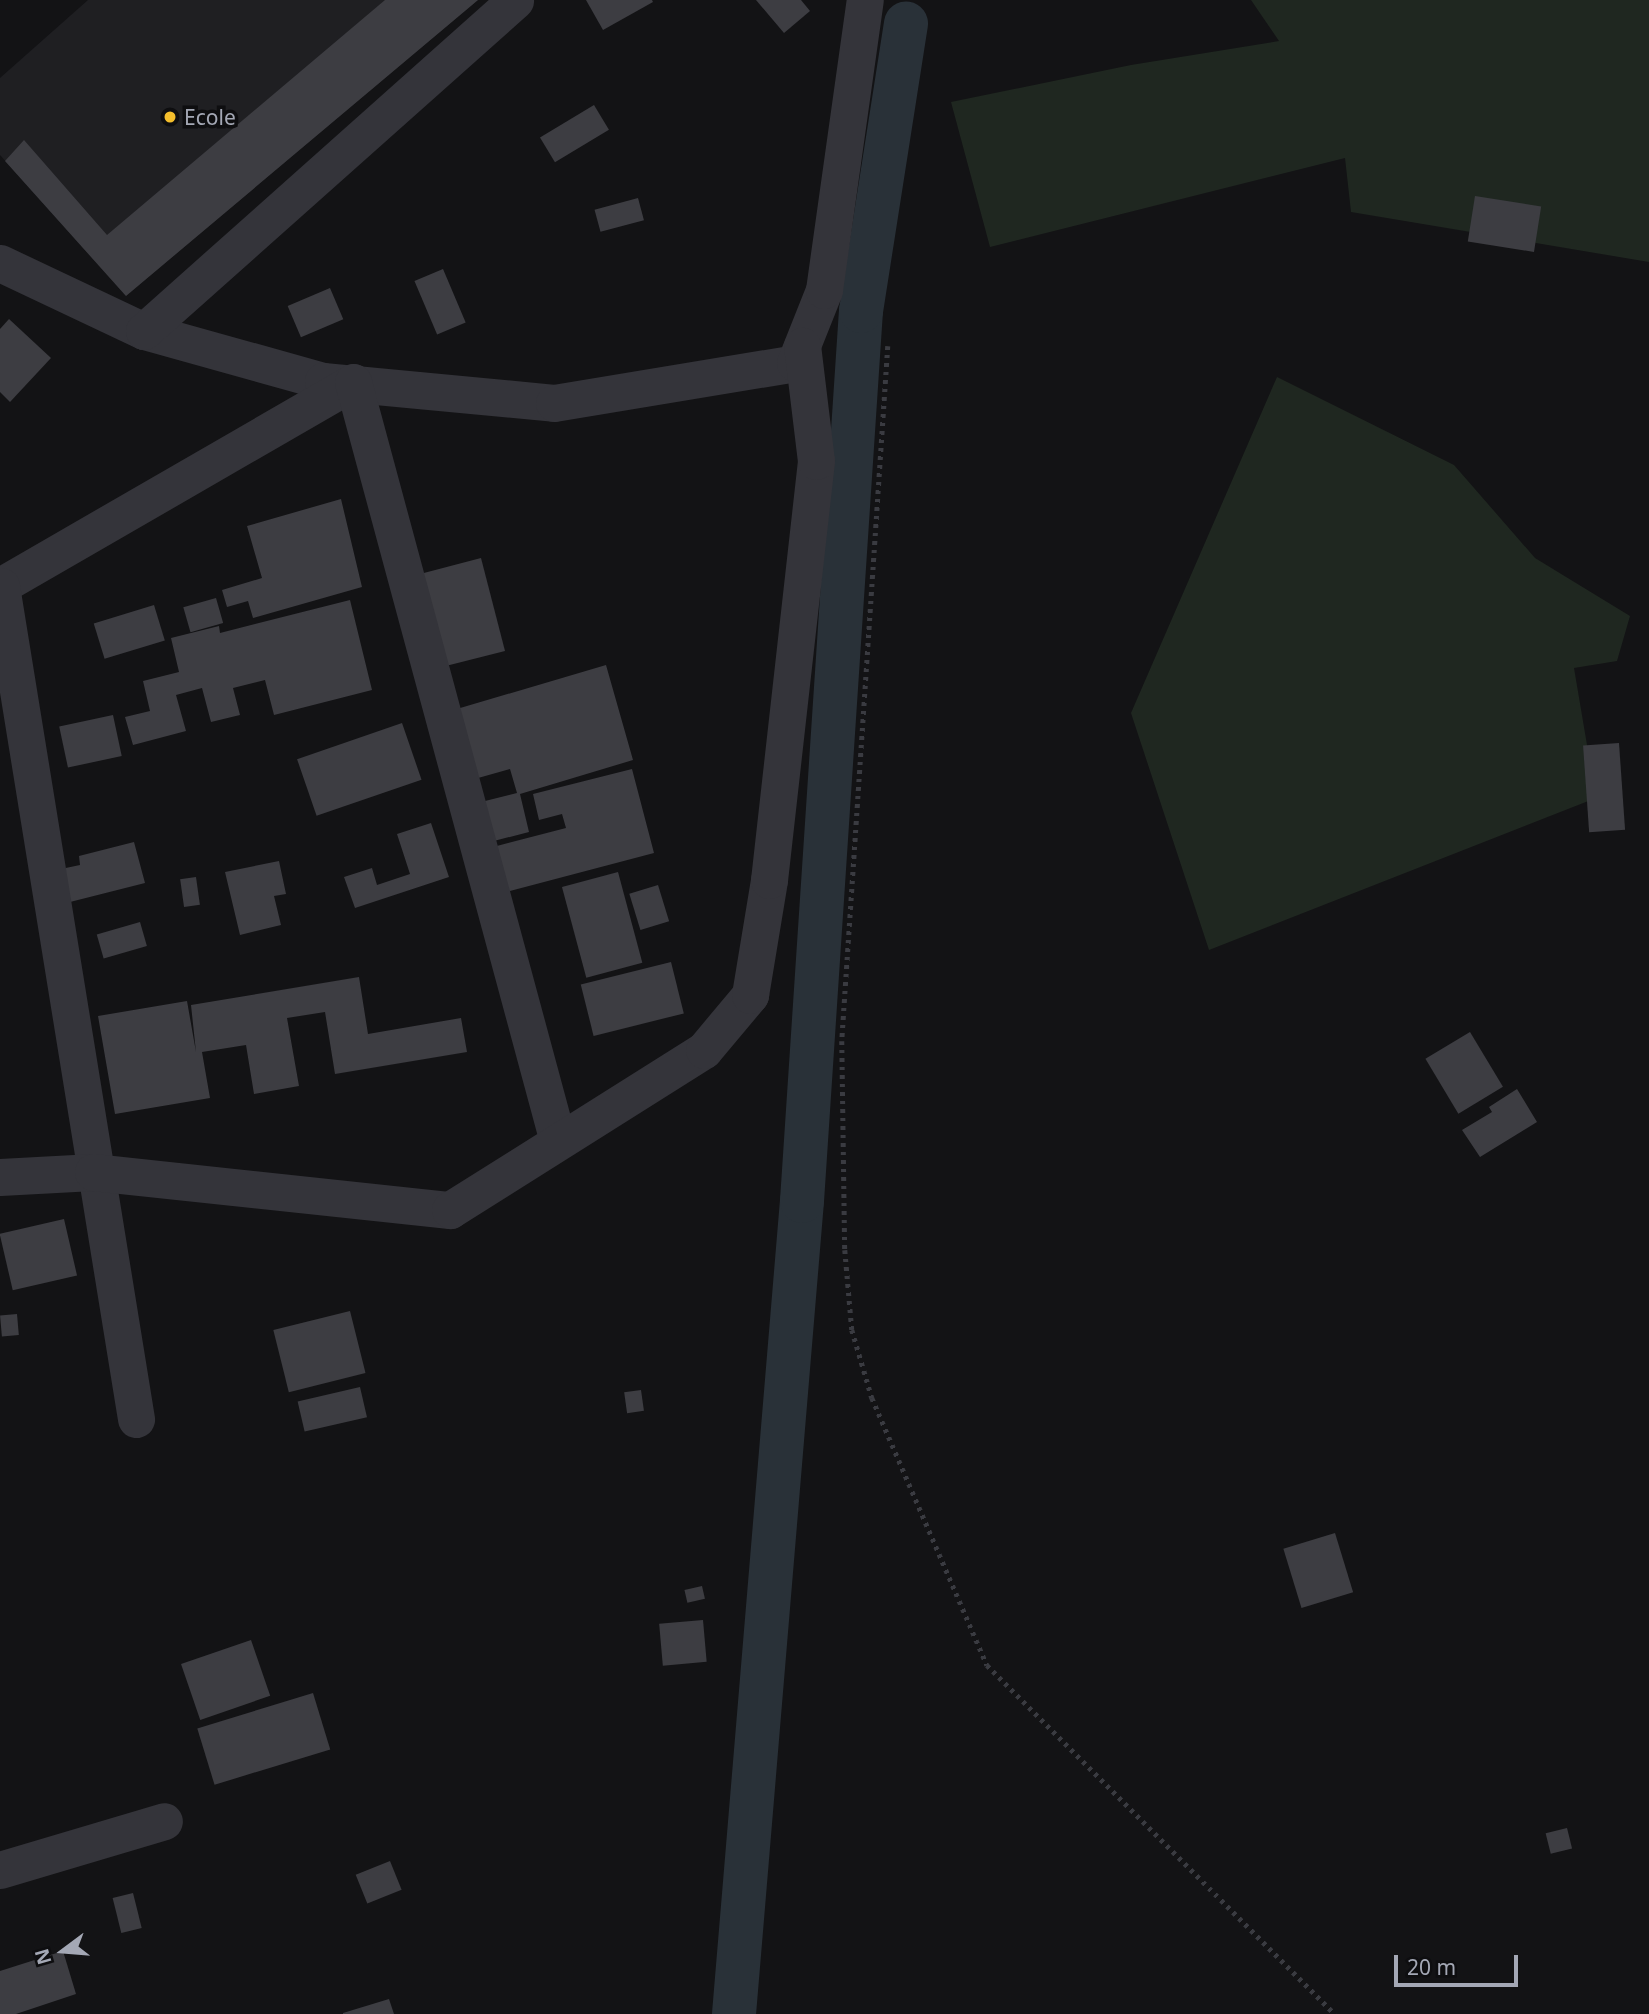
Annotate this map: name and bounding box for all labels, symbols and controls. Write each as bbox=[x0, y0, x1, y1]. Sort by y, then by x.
place label: Ecole bbox=[184, 104, 236, 130]
marker: Ecole bbox=[162, 109, 178, 125]
north arrow bbox=[28, 1916, 98, 1986]
scale bar bbox=[1397, 1940, 1521, 1984]
text: N bbox=[28, 1946, 57, 1968]
text: 20 m bbox=[1407, 1953, 1456, 1981]

